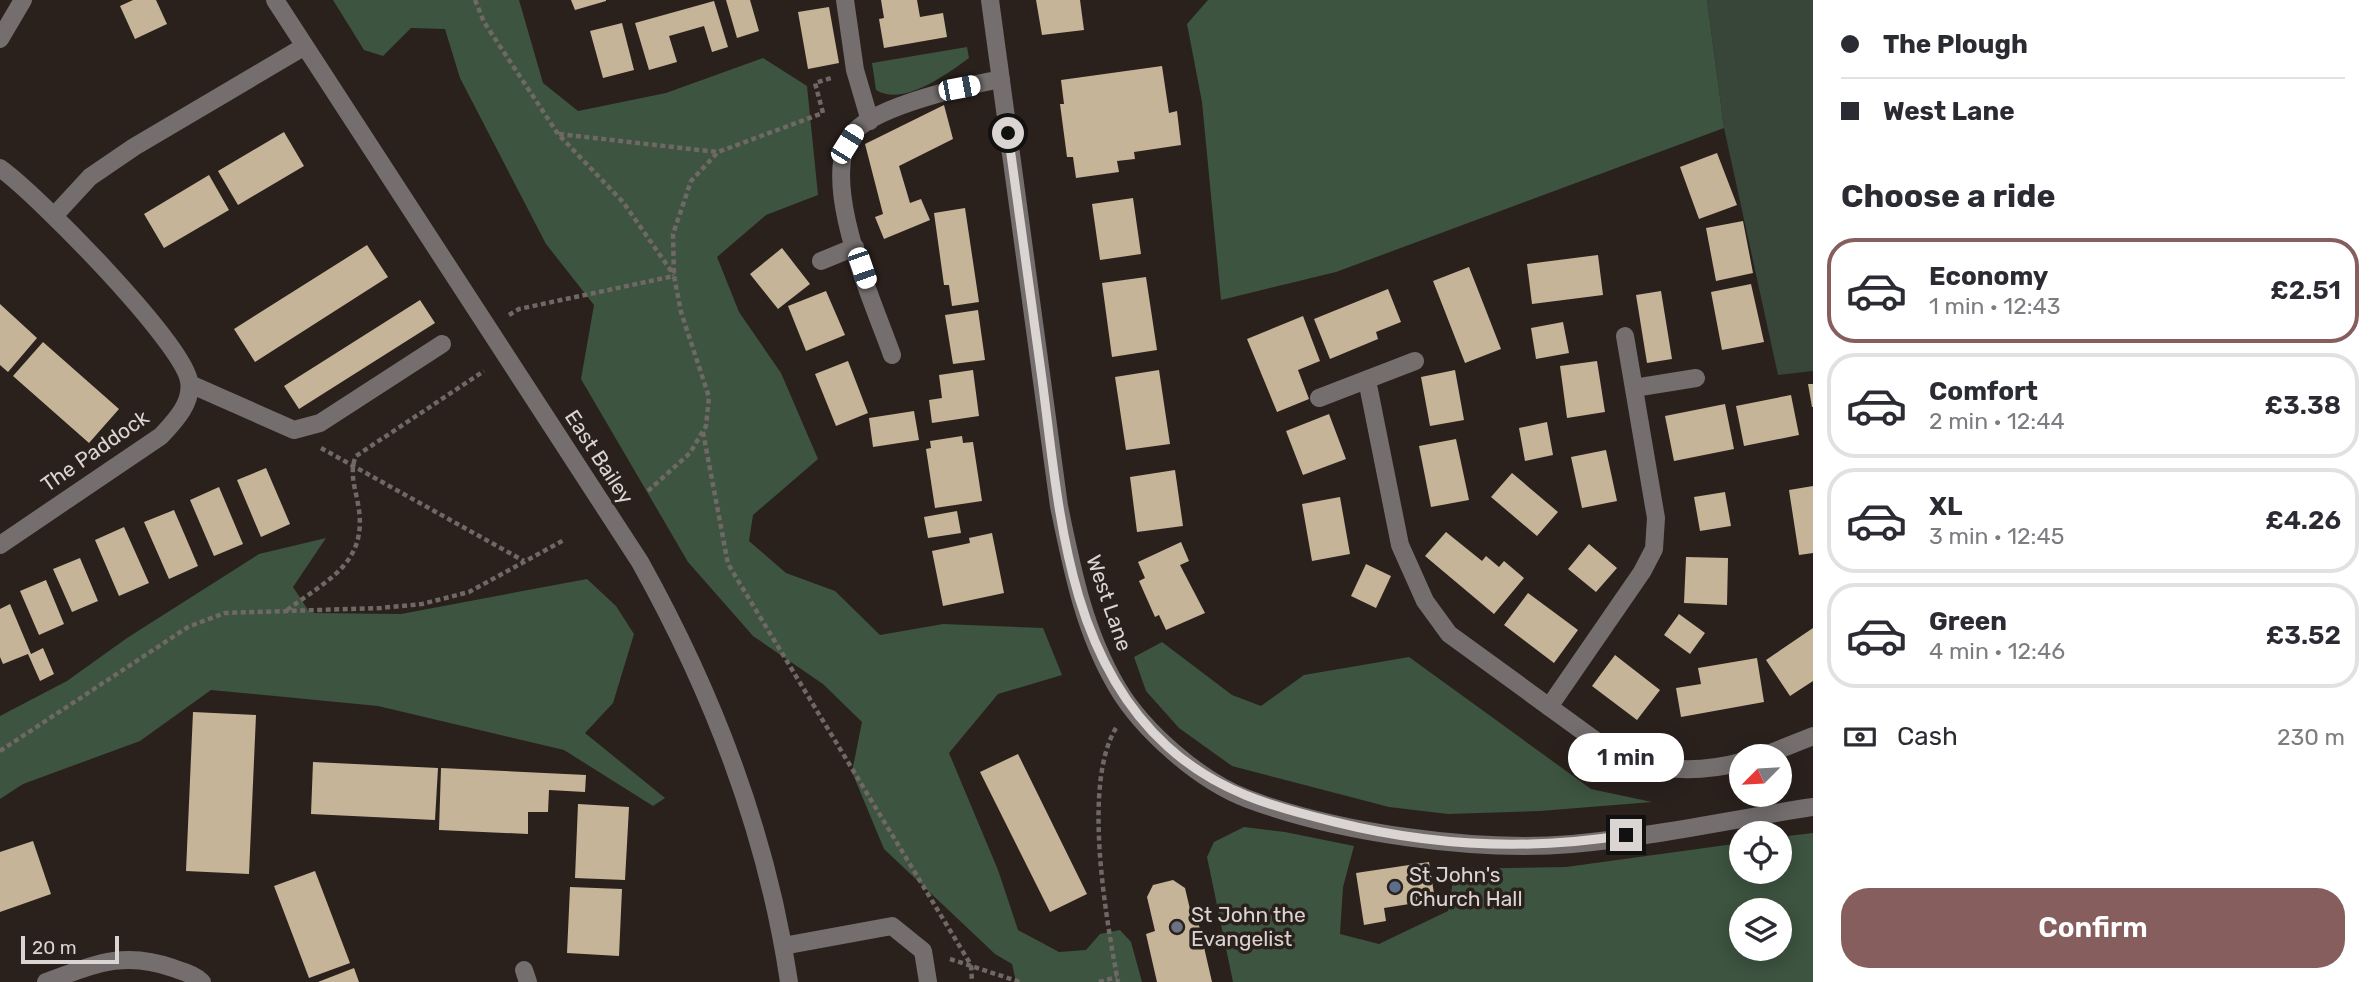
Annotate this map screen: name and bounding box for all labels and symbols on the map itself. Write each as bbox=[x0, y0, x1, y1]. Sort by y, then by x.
car bbox=[937, 74, 982, 102]
route start bbox=[992, 117, 1024, 149]
car bbox=[827, 121, 868, 167]
car bbox=[846, 245, 879, 291]
street label: The Paddock bbox=[36, 404, 154, 497]
street label: East Bailey bbox=[560, 405, 639, 509]
street label: West Lane bbox=[1081, 551, 1138, 654]
callout: 1 min bbox=[1568, 734, 1684, 782]
north arrow bbox=[1729, 744, 1792, 807]
route end bbox=[1610, 819, 1642, 851]
place label: St John's Church Hall bbox=[1409, 862, 1523, 911]
marker: St John's Church Hall bbox=[1387, 879, 1403, 895]
place label: St John the Evangelist bbox=[1191, 902, 1306, 951]
marker: St John the Evangelist bbox=[1169, 919, 1185, 935]
scale bar bbox=[21, 933, 119, 965]

